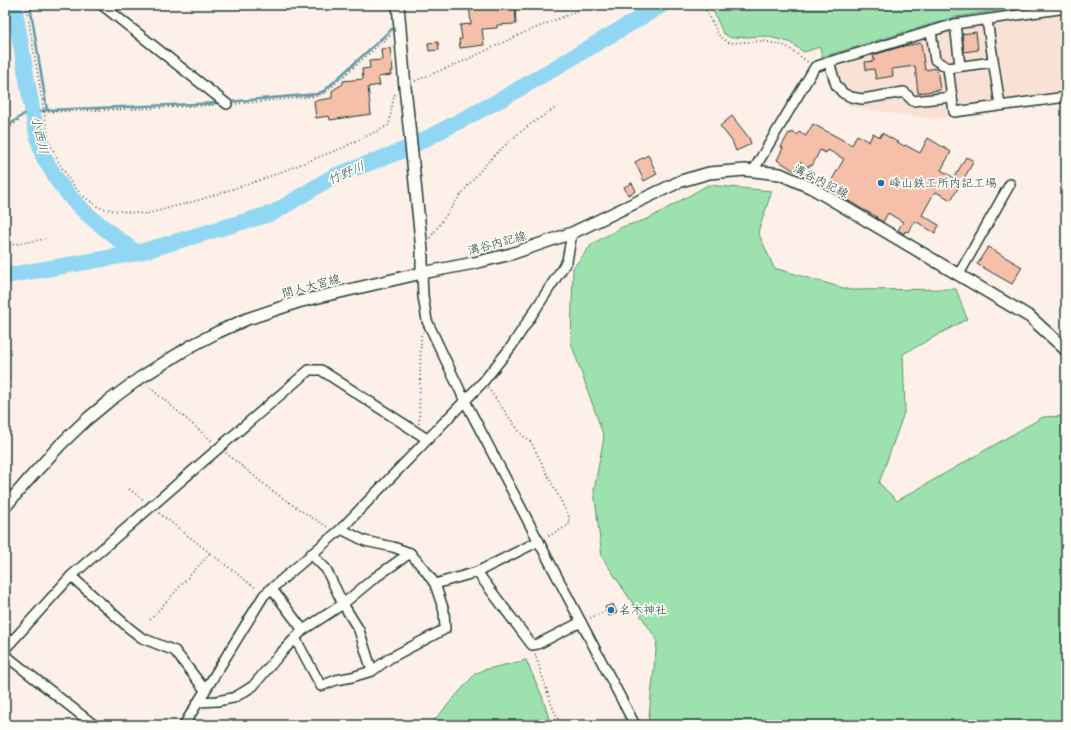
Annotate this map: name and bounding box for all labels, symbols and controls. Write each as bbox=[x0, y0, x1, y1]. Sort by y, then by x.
water label: 小西川 bbox=[27, 114, 53, 156]
water label: 竹野川 bbox=[325, 158, 367, 188]
street label: 溝谷内記線 bbox=[791, 160, 851, 202]
place label: 峰山鉄工所内記工場 bbox=[889, 175, 997, 191]
marker: 峰山鉄工所内記工場 bbox=[876, 178, 886, 188]
street label: 溝谷内記線 bbox=[466, 228, 528, 258]
street label: 間人大宮線 bbox=[280, 271, 342, 301]
place label: 名木神社 bbox=[619, 602, 667, 618]
marker: 名木神社 bbox=[606, 605, 616, 615]

